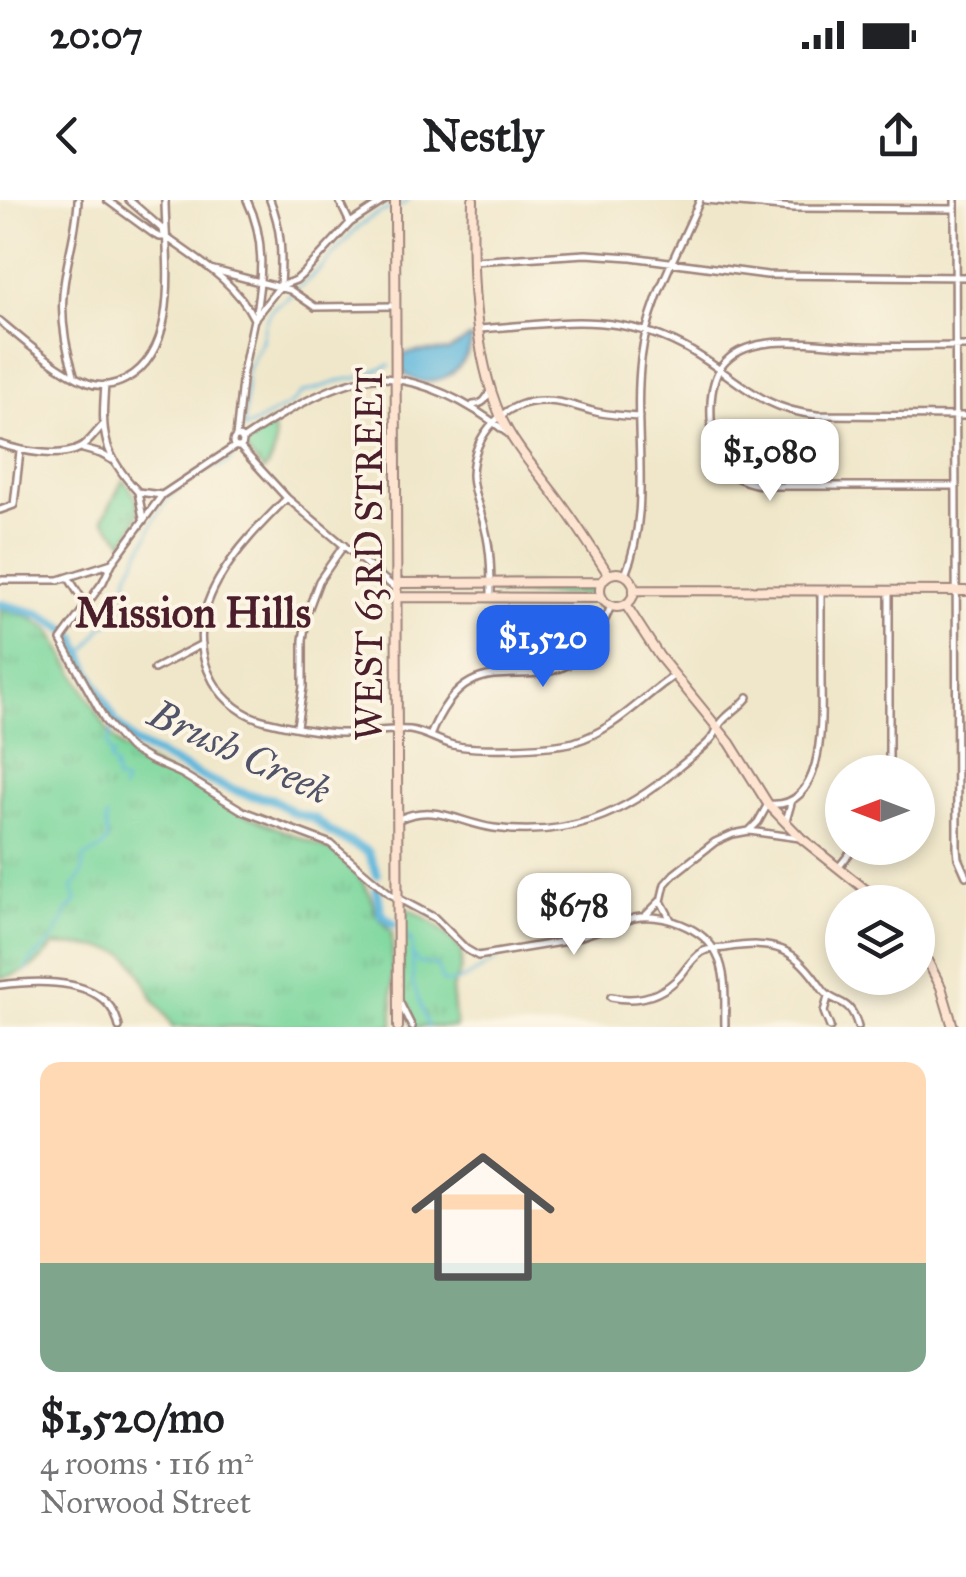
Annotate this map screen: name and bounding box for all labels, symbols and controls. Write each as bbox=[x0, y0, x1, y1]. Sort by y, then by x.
text: 20:07 bbox=[50, 12, 143, 58]
icon: back bbox=[40, 108, 95, 163]
text: Nestly bbox=[422, 108, 544, 163]
icon: share bbox=[871, 108, 926, 163]
street label: WEST 63RD STREET bbox=[346, 367, 392, 741]
pin: $1,080 bbox=[689, 419, 851, 504]
text: $1,080 bbox=[723, 432, 817, 471]
district label: Mission Hills bbox=[75, 587, 311, 639]
pin: $1,520 bbox=[462, 605, 624, 690]
text: $1,520 bbox=[499, 618, 587, 657]
water label: Brush Creek bbox=[140, 688, 339, 815]
north arrow bbox=[825, 755, 935, 865]
map controls bbox=[825, 755, 935, 995]
pin: $678 bbox=[515, 873, 633, 958]
button: layers bbox=[825, 885, 935, 995]
text: $678 bbox=[539, 886, 609, 925]
icon: home bbox=[393, 1127, 573, 1307]
text: $1,520/mo bbox=[40, 1392, 225, 1444]
text: 4 rooms · 116 m² bbox=[40, 1444, 253, 1483]
text: Norwood Street bbox=[40, 1483, 251, 1522]

